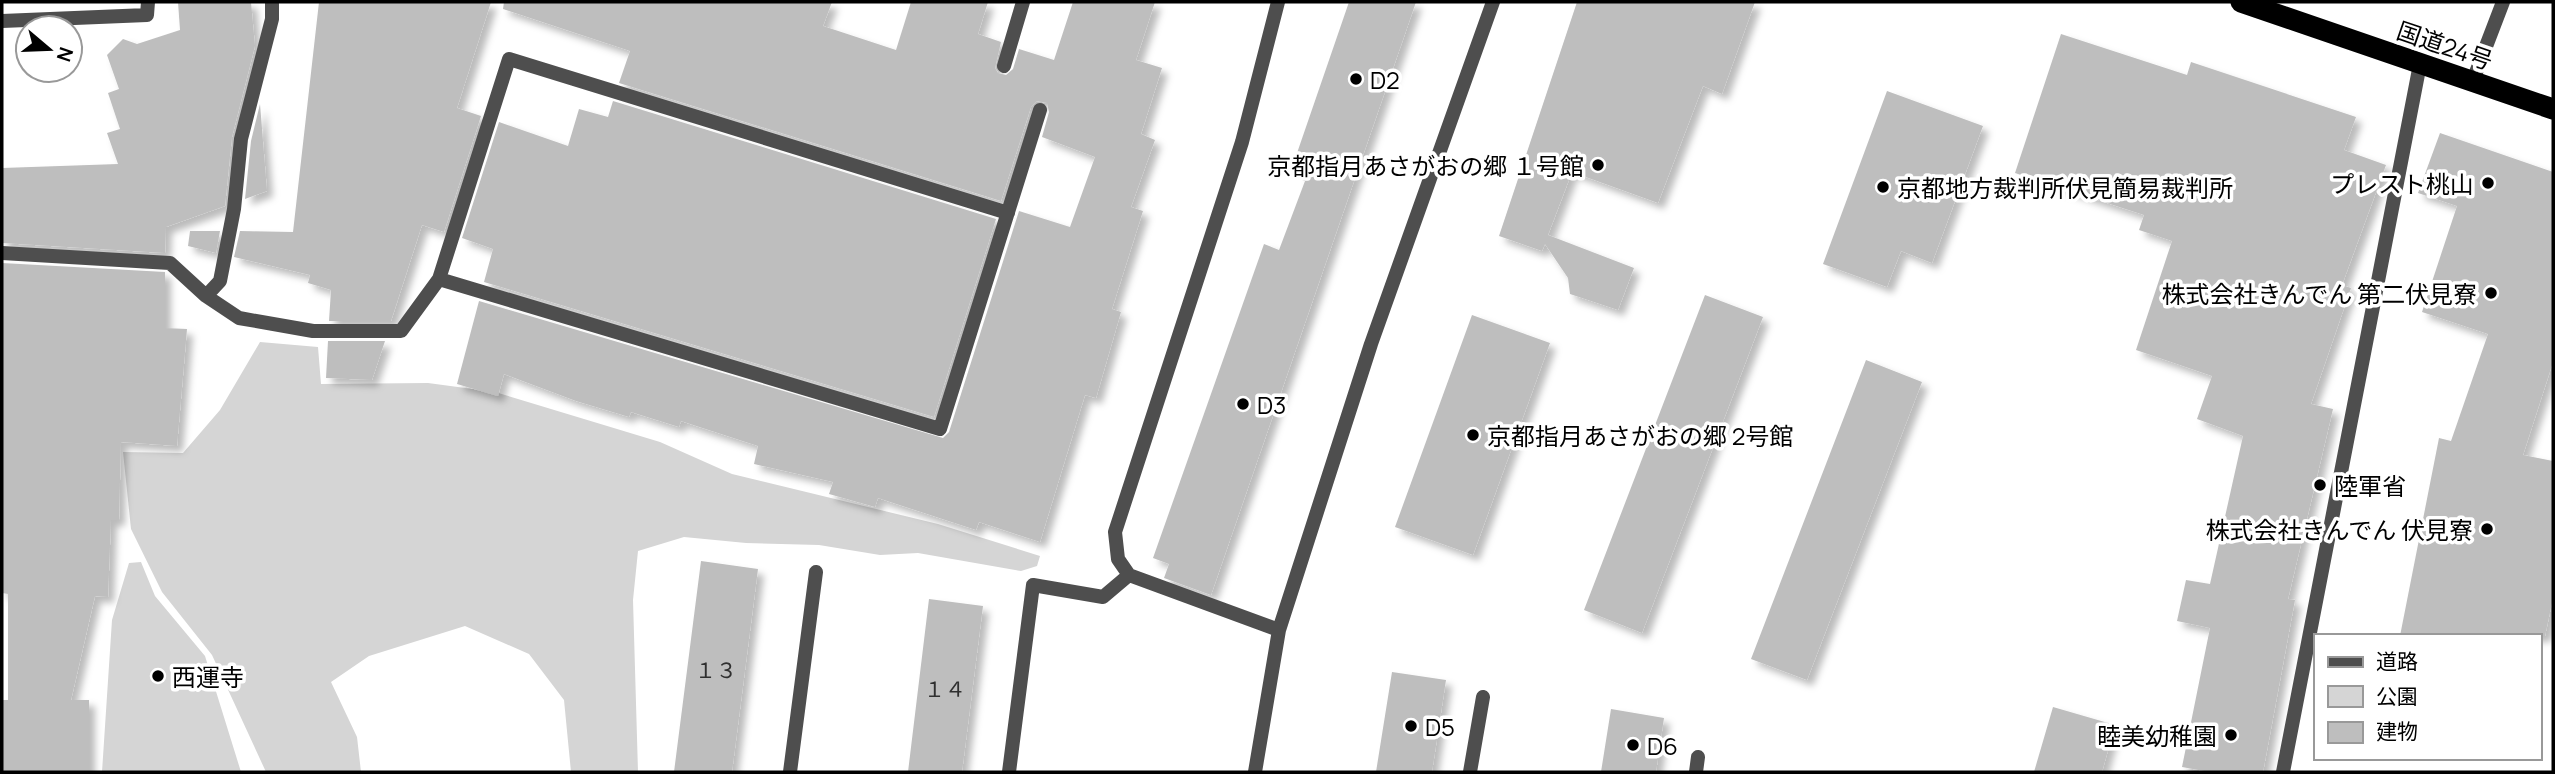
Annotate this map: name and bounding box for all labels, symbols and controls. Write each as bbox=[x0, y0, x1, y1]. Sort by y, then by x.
street label: 国道24号 bbox=[2393, 13, 2497, 77]
north arrow bbox=[14, 14, 84, 84]
text: N bbox=[51, 44, 80, 65]
place label: D2 bbox=[1370, 63, 1400, 96]
marker: D2 bbox=[1348, 71, 1364, 87]
place label: 京都指月あさがおの郷 １号館 bbox=[1267, 149, 1584, 182]
marker: 京都指月あさがおの郷 １号館 bbox=[1590, 157, 1606, 173]
place label: プレスト桃山 bbox=[2330, 167, 2474, 200]
place label: 京都地方裁判所伏見簡易裁判所 bbox=[1897, 171, 2233, 204]
marker: プレスト桃山 bbox=[2480, 175, 2496, 191]
marker: 京都地方裁判所伏見簡易裁判所 bbox=[1875, 179, 1891, 195]
place label: 株式会社きんでん 第二伏見寮 bbox=[2161, 277, 2477, 310]
marker: 株式会社きんでん 第二伏見寮 bbox=[2483, 285, 2499, 301]
place label: D3 bbox=[1257, 388, 1286, 421]
marker: D3 bbox=[1235, 396, 1251, 412]
place label: 京都指月あさがおの郷 2号館 bbox=[1487, 419, 1793, 452]
marker: 京都指月あさがおの郷 2号館 bbox=[1465, 427, 1481, 443]
place label: 陸軍省 bbox=[2334, 469, 2406, 502]
marker: 陸軍省 bbox=[2312, 477, 2328, 493]
place label: 株式会社きんでん 伏見寮 bbox=[2205, 513, 2473, 546]
marker: 株式会社きんでん 伏見寮 bbox=[2479, 521, 2495, 537]
legend bbox=[2314, 634, 2541, 760]
text: 道路 bbox=[2376, 647, 2418, 675]
house number: １３ bbox=[695, 656, 737, 684]
place label: 西運寺 bbox=[172, 660, 244, 693]
marker: 西運寺 bbox=[150, 668, 166, 684]
house number: １４ bbox=[924, 675, 966, 703]
text: 公園 bbox=[2376, 682, 2418, 710]
place label: D5 bbox=[1425, 710, 1455, 743]
text: 建物 bbox=[2376, 717, 2418, 745]
marker: D5 bbox=[1403, 718, 1419, 734]
place label: 睦美幼稚園 bbox=[2097, 719, 2217, 752]
marker: 睦美幼稚園 bbox=[2223, 727, 2239, 743]
place label: D6 bbox=[1647, 729, 1678, 762]
marker: D6 bbox=[1625, 737, 1641, 753]

